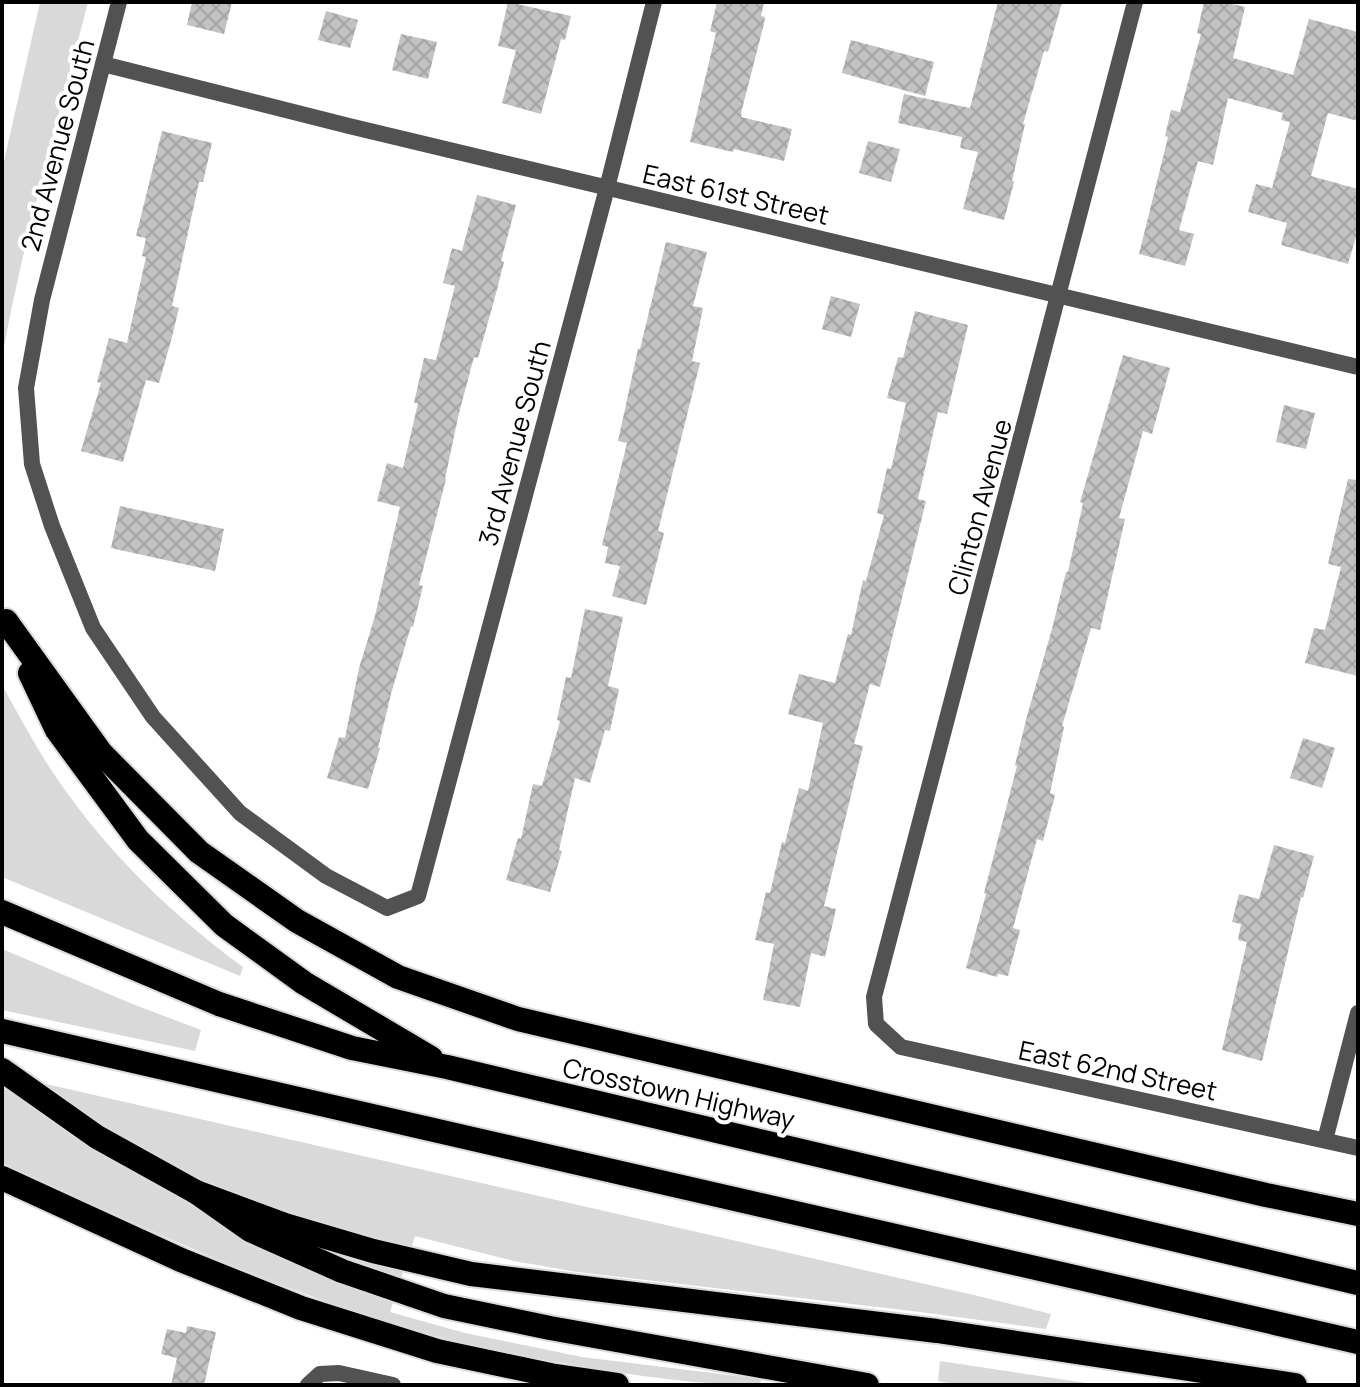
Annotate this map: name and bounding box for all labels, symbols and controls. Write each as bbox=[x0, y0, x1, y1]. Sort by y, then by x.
street label: 2nd Avenue South bbox=[11, 35, 103, 255]
street label: East 61st Street bbox=[639, 155, 833, 233]
street label: 3rd Avenue South bbox=[469, 336, 559, 550]
street label: Clinton Avenue bbox=[938, 415, 1020, 599]
street label: East 62nd Street bbox=[1016, 1031, 1220, 1109]
street label: Crosstown Highway bbox=[560, 1049, 799, 1137]

